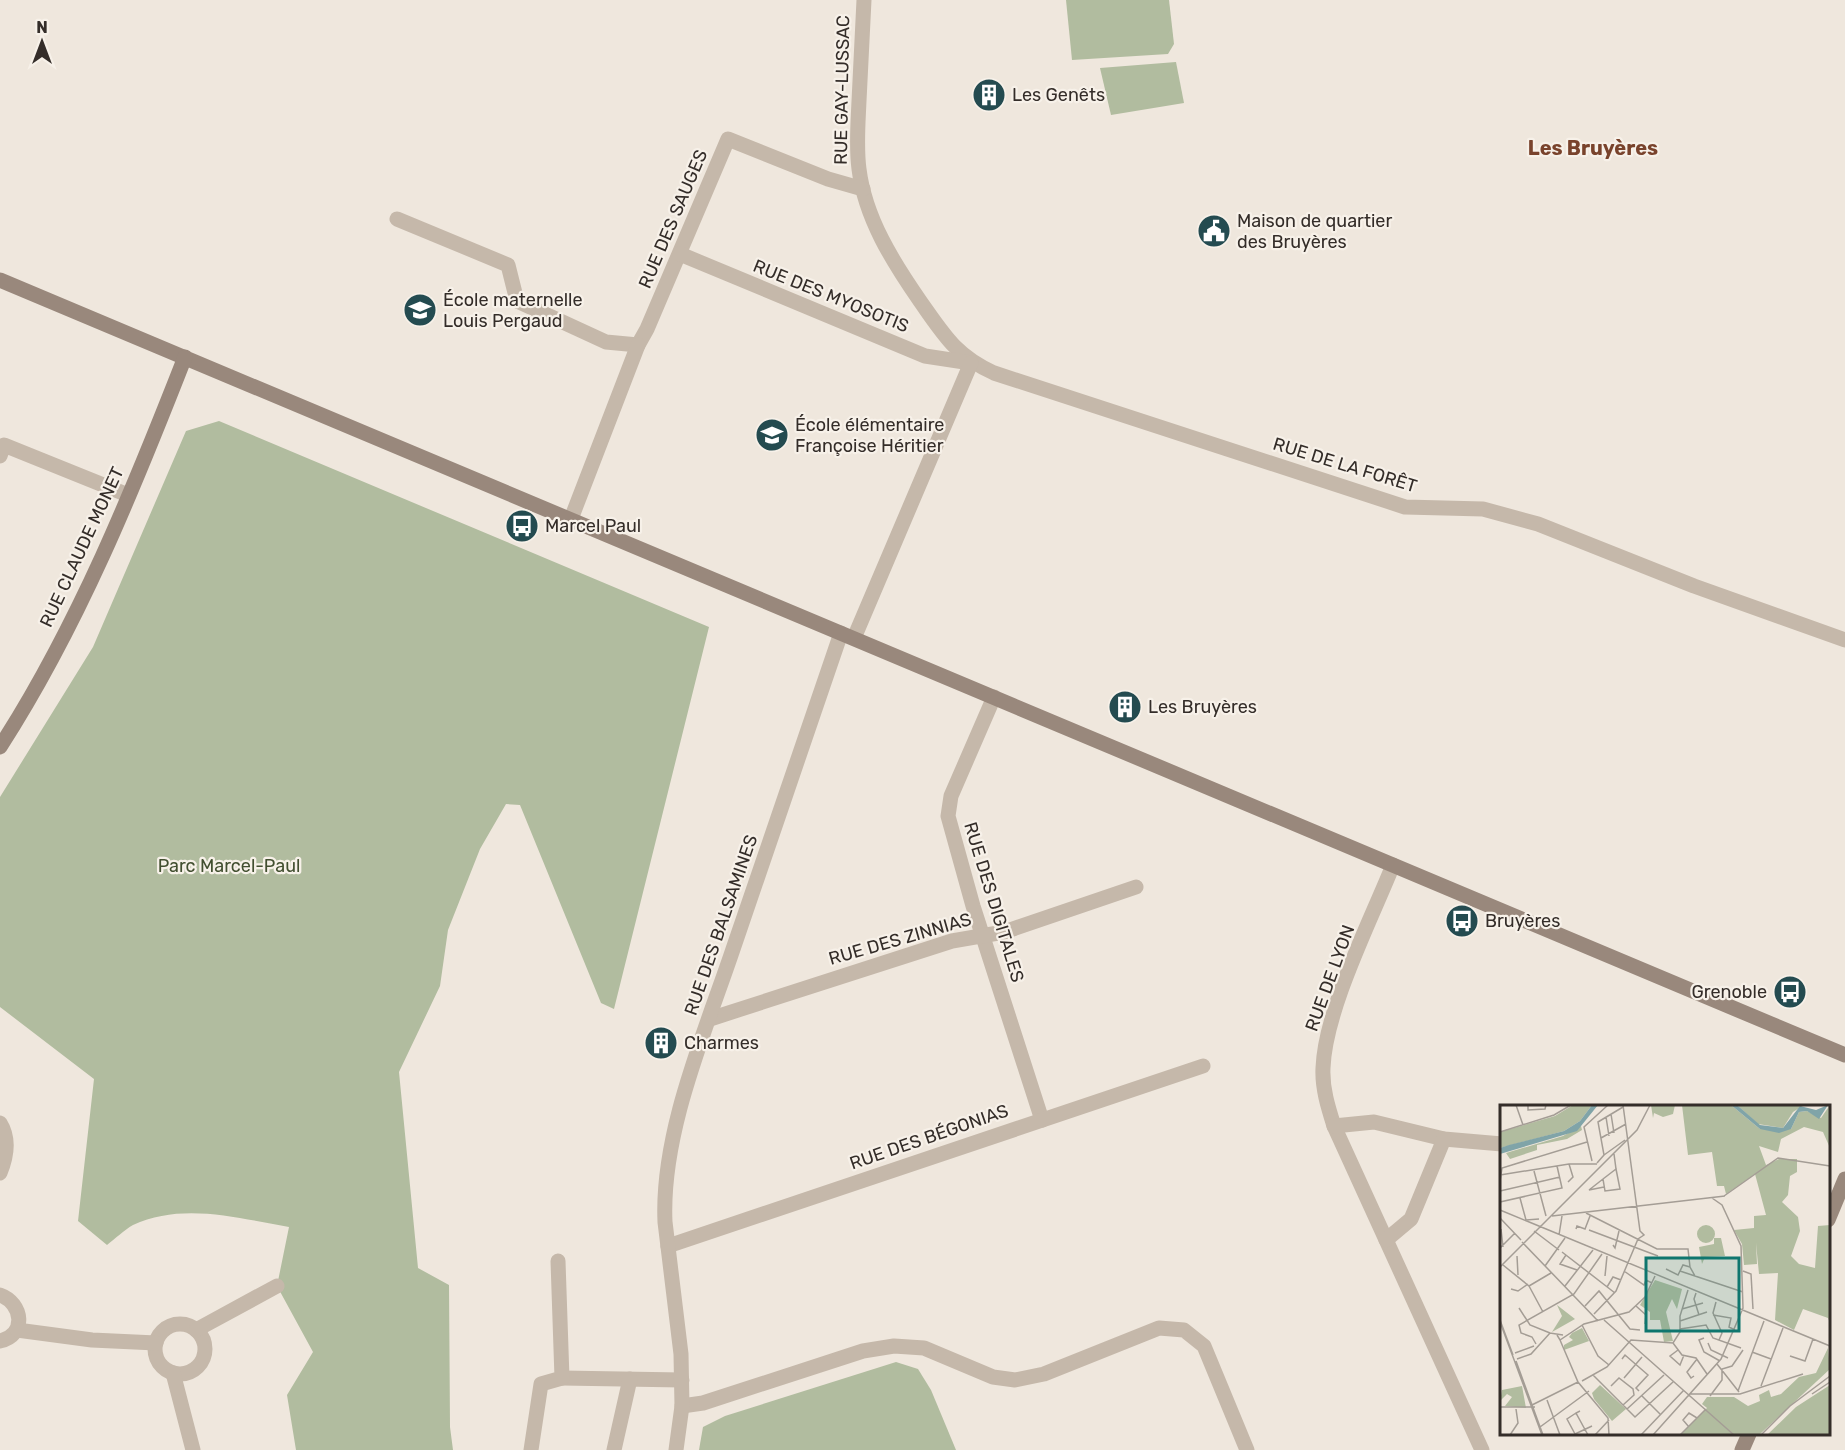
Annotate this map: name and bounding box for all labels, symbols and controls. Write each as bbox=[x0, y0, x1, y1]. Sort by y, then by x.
north arrow bbox=[12, 12, 72, 72]
street label: RUE GAY-LUSSAC bbox=[830, 15, 854, 165]
text: N bbox=[36, 18, 48, 37]
building icon: Les Genêts bbox=[971, 77, 1007, 113]
place label: Les Genêts bbox=[1012, 84, 1105, 106]
district label: Les Bruyères bbox=[1528, 136, 1658, 160]
street label: RUE DES SAUGES bbox=[634, 146, 712, 292]
place label: Maison de quartier des Bruyères bbox=[1237, 210, 1392, 253]
public building icon: Maison de quartier des Bruyères bbox=[1196, 213, 1232, 249]
street label: RUE DES MYOSOTIS bbox=[750, 255, 912, 337]
place label: École maternelle Louis Pergaud bbox=[443, 289, 583, 332]
school or university icon: École maternelle Louis Pergaud bbox=[402, 292, 438, 328]
place label: École élémentaire Françoise Héritier bbox=[795, 414, 944, 457]
school or university icon: École élémentaire Françoise Héritier bbox=[754, 417, 790, 453]
street label: RUE DE LA FORÊT bbox=[1270, 433, 1420, 497]
street label: RUE CLAUDE MONET bbox=[35, 463, 129, 631]
bus stop icon: Marcel Paul bbox=[504, 508, 540, 544]
place label: Marcel Paul bbox=[545, 515, 641, 537]
building icon: Les Bruyères bbox=[1107, 689, 1143, 725]
place label: Les Bruyères bbox=[1148, 696, 1257, 718]
street label: RUE DES DIGITALES bbox=[959, 819, 1029, 985]
street label: RUE DES BALSAMINES bbox=[680, 832, 762, 1018]
park label: Parc Marcel-Paul bbox=[158, 855, 300, 877]
bus stop icon: Bruyères bbox=[1444, 903, 1480, 939]
street label: RUE DES ZINNIAS bbox=[826, 908, 974, 970]
place label: Bruyères bbox=[1485, 910, 1560, 932]
street label: RUE DE LYON bbox=[1301, 922, 1359, 1034]
bus stop icon: Grenoble bbox=[1772, 974, 1808, 1010]
place label: Grenoble bbox=[1692, 981, 1767, 1003]
building icon: Charmes bbox=[643, 1025, 679, 1061]
place label: Charmes bbox=[684, 1032, 759, 1054]
street label: RUE DES BÉGONIAS bbox=[847, 1100, 1011, 1174]
inset map bbox=[1500, 1105, 1830, 1435]

